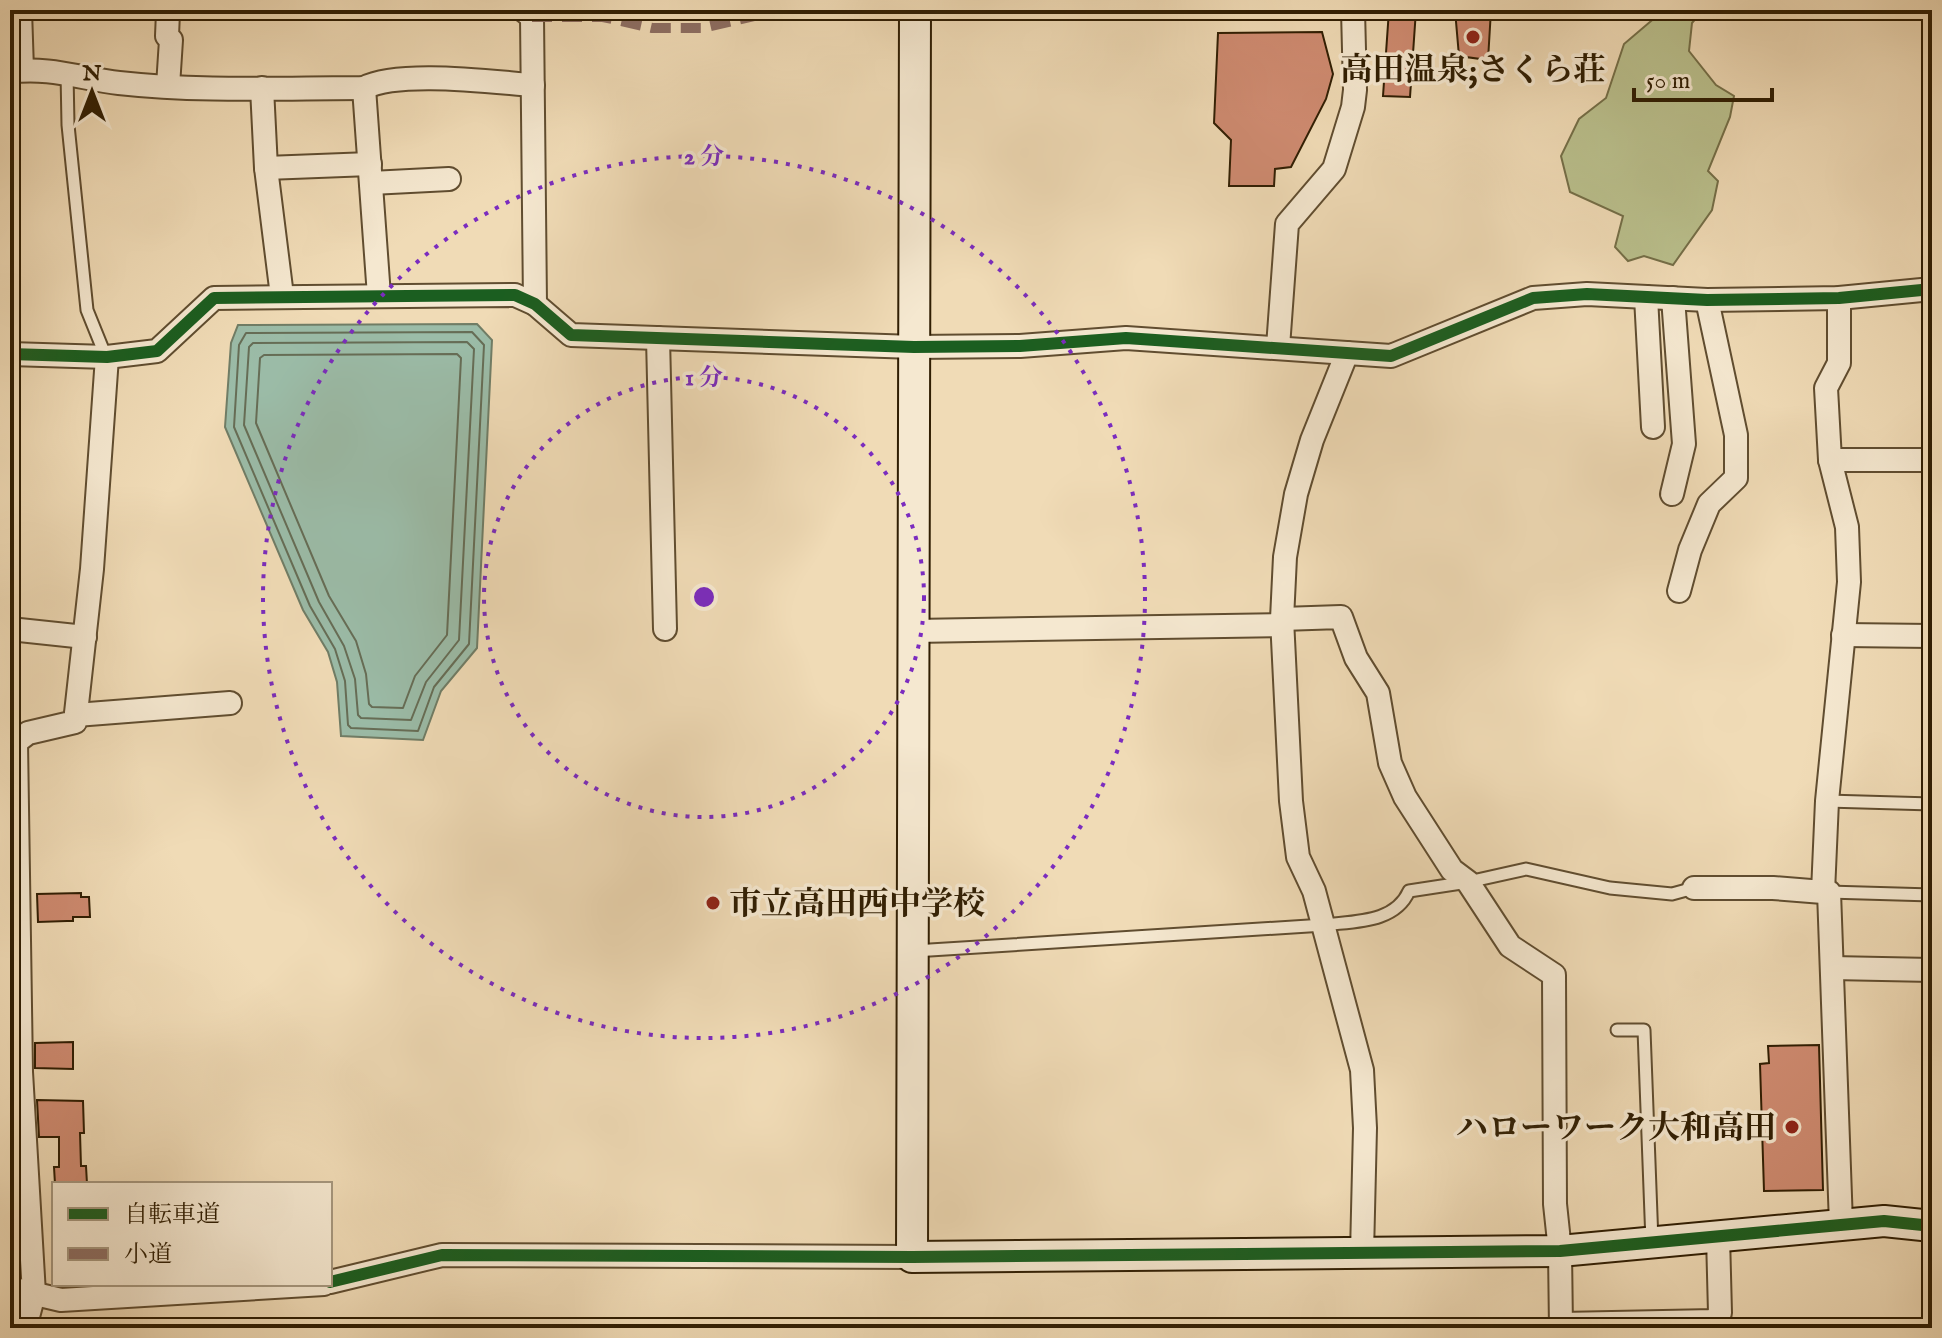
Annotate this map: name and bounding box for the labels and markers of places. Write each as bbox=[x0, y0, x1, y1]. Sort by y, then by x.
marker: 高田温泉;さくら荘 bbox=[1464, 28, 1482, 46]
place label: 高田温泉;さくら荘 bbox=[1341, 51, 1605, 92]
centre of rings bbox=[690, 583, 718, 611]
place label: 市立高田西中学校 bbox=[729, 885, 985, 926]
marker: 市立高田西中学校 bbox=[704, 894, 722, 912]
place label: ハローワーク大和高田 bbox=[1456, 1109, 1776, 1150]
marker: ハローワーク大和高田 bbox=[1783, 1118, 1801, 1136]

